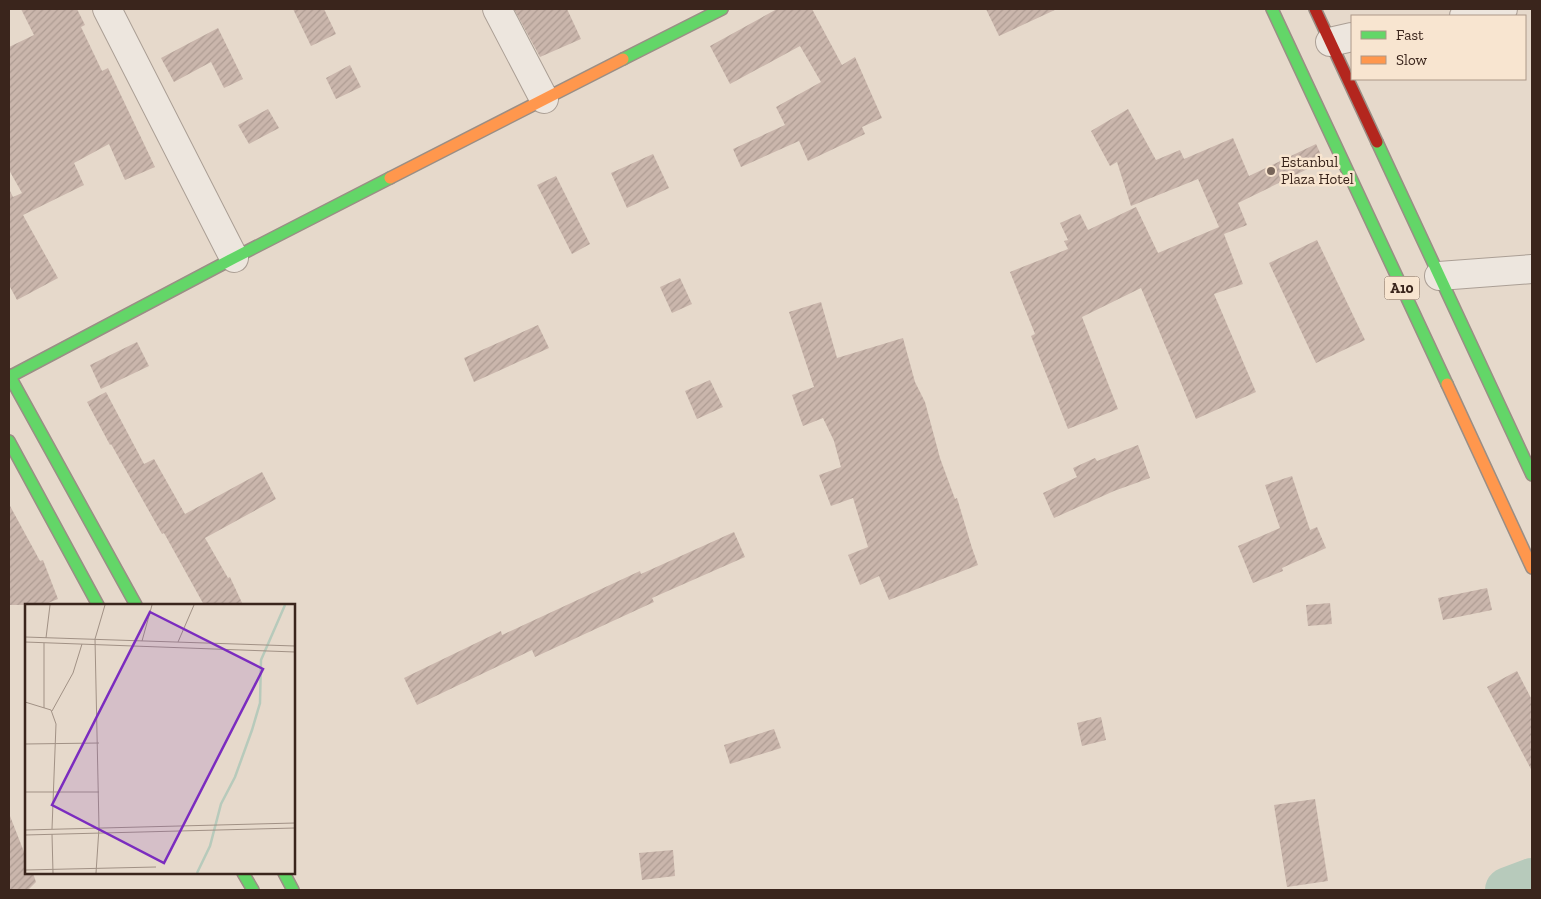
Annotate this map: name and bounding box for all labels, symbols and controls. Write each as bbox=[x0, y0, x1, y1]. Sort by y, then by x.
legend bbox=[1351, 15, 1526, 80]
text: Fast bbox=[1396, 26, 1424, 44]
text: Slow bbox=[1396, 51, 1428, 69]
place label: Estanbul Plaza Hotel bbox=[1281, 153, 1354, 188]
marker: Estanbul Plaza Hotel bbox=[1265, 165, 1277, 177]
road number: A10 bbox=[1384, 276, 1420, 300]
inset map bbox=[25, 604, 295, 874]

